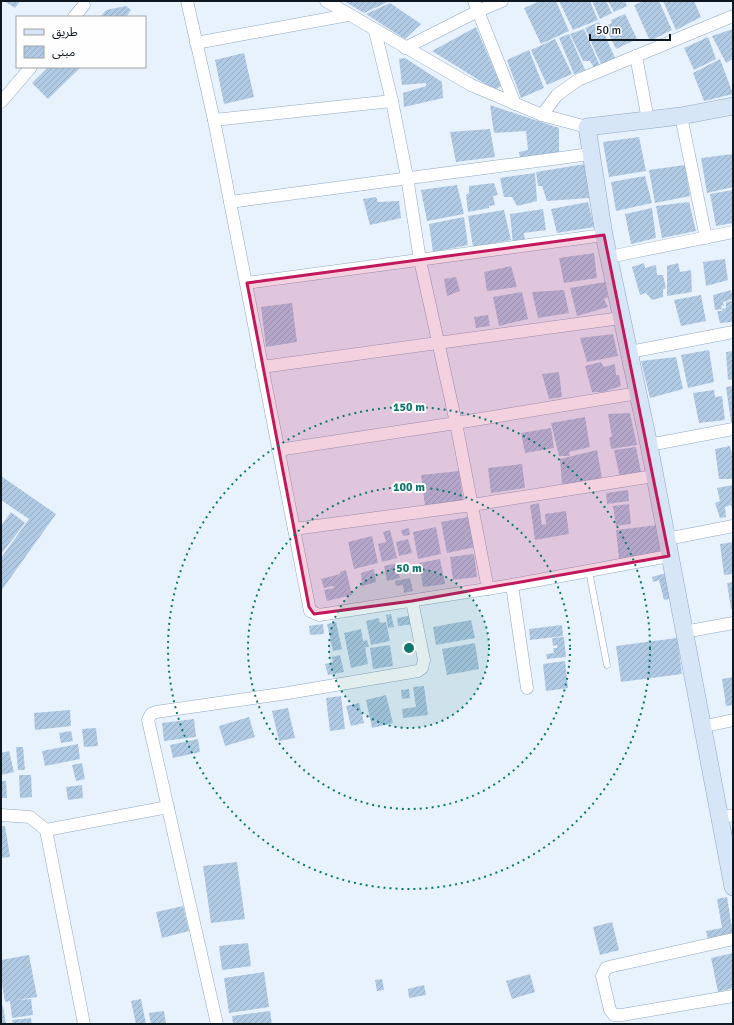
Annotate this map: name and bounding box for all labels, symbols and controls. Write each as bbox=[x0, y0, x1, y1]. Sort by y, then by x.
legend bbox=[16, 16, 146, 68]
scale bar bbox=[590, 16, 670, 42]
text: 50 m bbox=[596, 23, 621, 38]
text: طريق bbox=[52, 25, 78, 40]
text: مبنى bbox=[52, 45, 75, 60]
text: 150 m bbox=[393, 400, 425, 415]
text: 100 m bbox=[393, 480, 425, 495]
text: 50 m bbox=[396, 561, 422, 576]
centre of rings bbox=[402, 641, 416, 655]

